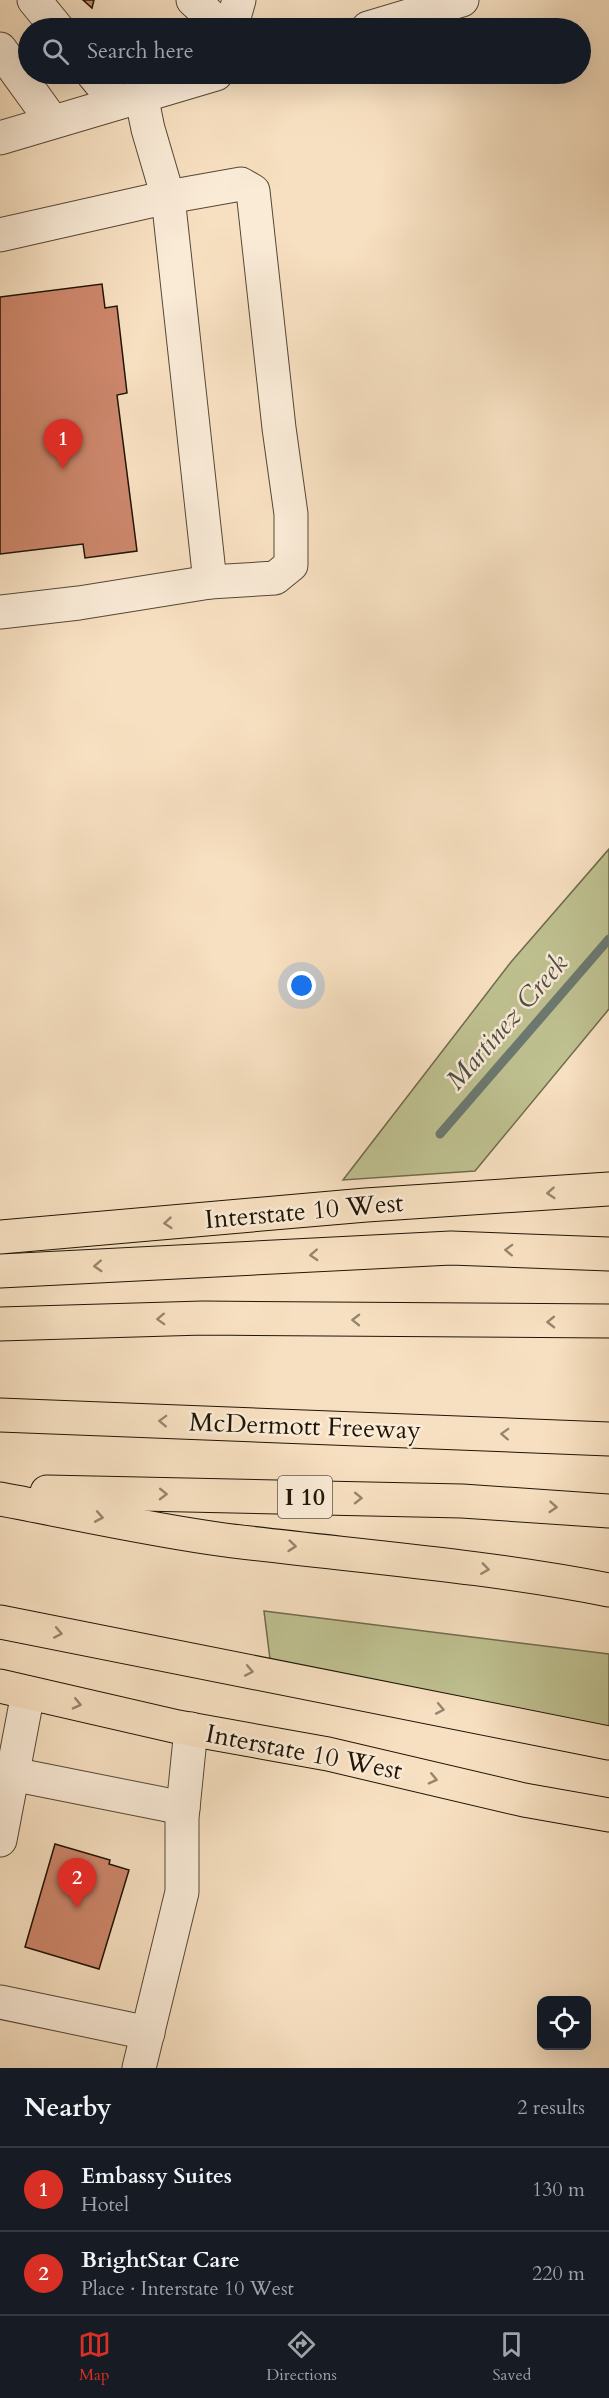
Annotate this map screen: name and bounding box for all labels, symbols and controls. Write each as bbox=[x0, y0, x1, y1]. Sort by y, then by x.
search box bbox=[18, 18, 591, 84]
icon: search bbox=[39, 35, 72, 68]
text: Search here bbox=[87, 36, 194, 66]
pin: 1 bbox=[44, 420, 82, 469]
water label: Martinez Creek bbox=[437, 945, 577, 1098]
your location bbox=[287, 971, 316, 1000]
street label: Interstate 10 West bbox=[203, 1185, 405, 1237]
one-way arrow bbox=[546, 1187, 555, 1200]
one-way arrow bbox=[163, 1216, 172, 1229]
one-way arrow bbox=[504, 1244, 513, 1257]
one-way arrow bbox=[309, 1248, 318, 1261]
one-way arrow bbox=[94, 1260, 103, 1273]
one-way arrow bbox=[156, 1313, 165, 1326]
one-way arrow bbox=[351, 1314, 360, 1326]
one-way arrow bbox=[546, 1315, 555, 1328]
street label: McDermott Freeway bbox=[188, 1404, 422, 1448]
one-way arrow bbox=[158, 1414, 167, 1427]
one-way arrow bbox=[500, 1428, 509, 1440]
road number: I 10 bbox=[278, 1476, 332, 1518]
one-way arrow bbox=[159, 1488, 168, 1500]
one-way arrow bbox=[354, 1492, 363, 1505]
one-way arrow bbox=[549, 1500, 558, 1513]
one-way arrow bbox=[94, 1510, 104, 1523]
one-way arrow bbox=[287, 1539, 296, 1552]
one-way arrow bbox=[481, 1563, 490, 1575]
one-way arrow bbox=[52, 1626, 62, 1639]
one-way arrow bbox=[243, 1664, 253, 1677]
one-way arrow bbox=[72, 1697, 82, 1710]
one-way arrow bbox=[435, 1702, 445, 1715]
street label: Interstate 10 West bbox=[203, 1716, 405, 1788]
one-way arrow bbox=[427, 1771, 437, 1784]
pin: 2 bbox=[58, 1858, 97, 1908]
map controls bbox=[537, 1996, 591, 2050]
button: locate bbox=[537, 1996, 591, 2050]
text: Nearby bbox=[24, 2090, 112, 2125]
text: 2 results bbox=[517, 2094, 585, 2121]
text: Embassy Suites bbox=[81, 2161, 232, 2191]
text: 1 bbox=[38, 2176, 49, 2203]
text: 130 m bbox=[532, 2176, 585, 2203]
text: Hotel bbox=[81, 2191, 129, 2218]
text: BrightStar Care bbox=[81, 2245, 240, 2275]
text: 2 bbox=[38, 2260, 49, 2287]
text: 220 m bbox=[532, 2260, 585, 2287]
text: Place · Interstate 10 West bbox=[81, 2275, 294, 2302]
tab: Map bbox=[78, 2328, 111, 2386]
tab: Directions bbox=[266, 2328, 337, 2386]
tab: Saved bbox=[492, 2328, 531, 2386]

